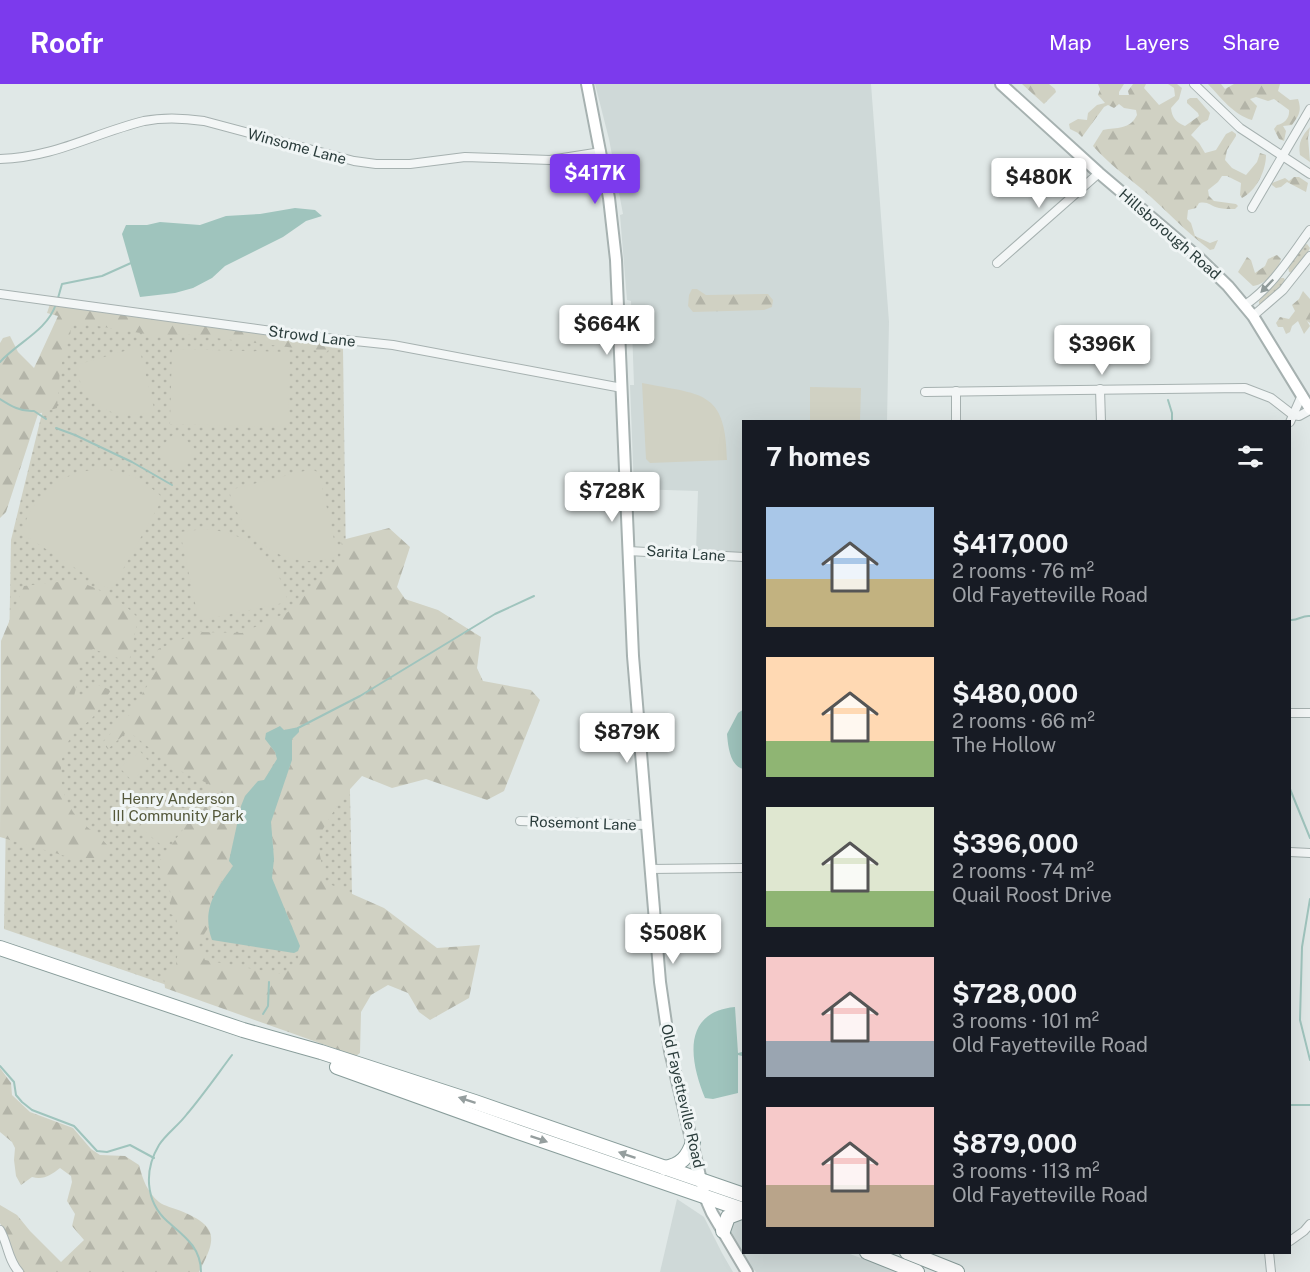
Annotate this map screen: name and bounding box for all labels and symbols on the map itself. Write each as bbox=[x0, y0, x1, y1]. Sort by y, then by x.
street label: Winsome Lane bbox=[246, 125, 348, 167]
pin: $417K bbox=[553, 154, 637, 205]
pin: $480K bbox=[997, 158, 1081, 209]
street label: Hillsborough Road bbox=[1116, 185, 1224, 283]
one-way arrow bbox=[1260, 279, 1274, 294]
pin: $664K bbox=[565, 305, 649, 356]
street label: Strowd Lane bbox=[267, 322, 357, 350]
pin: $396K bbox=[1060, 325, 1144, 376]
pin: $728K bbox=[570, 472, 654, 523]
street label: Sarita Lane bbox=[646, 542, 726, 564]
pin: $879K bbox=[585, 713, 669, 764]
park label: Henry Anderson III Community Park bbox=[112, 790, 244, 824]
street label: Rosemont Lane bbox=[529, 813, 637, 833]
pin: $508K bbox=[631, 914, 715, 965]
street label: Old Fayetteville Road bbox=[658, 1022, 708, 1170]
one-way arrow bbox=[458, 1094, 476, 1104]
one-way arrow bbox=[530, 1135, 548, 1145]
one-way arrow bbox=[618, 1149, 636, 1159]

